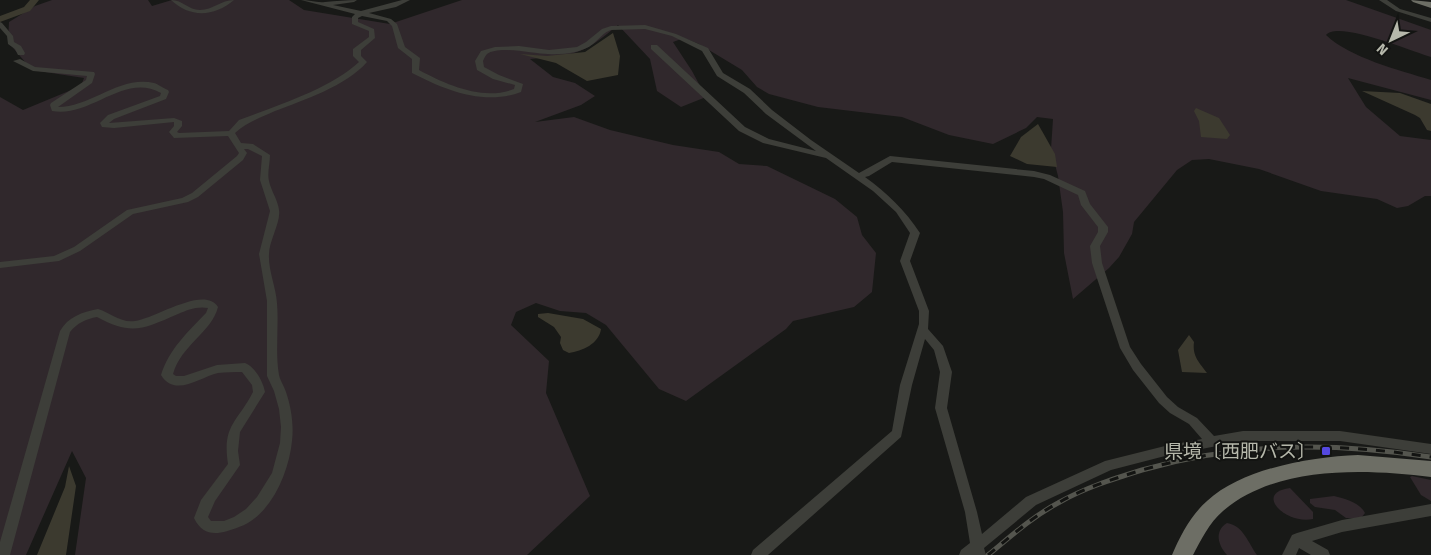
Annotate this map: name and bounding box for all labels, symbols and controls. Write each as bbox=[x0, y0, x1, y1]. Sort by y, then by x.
north arrow bbox=[1366, 15, 1416, 65]
text: N bbox=[1373, 40, 1392, 59]
place label: 県境〔西肥バス〕 bbox=[1164, 440, 1316, 463]
marker: 県境〔西肥バス〕 bbox=[1320, 445, 1332, 457]

